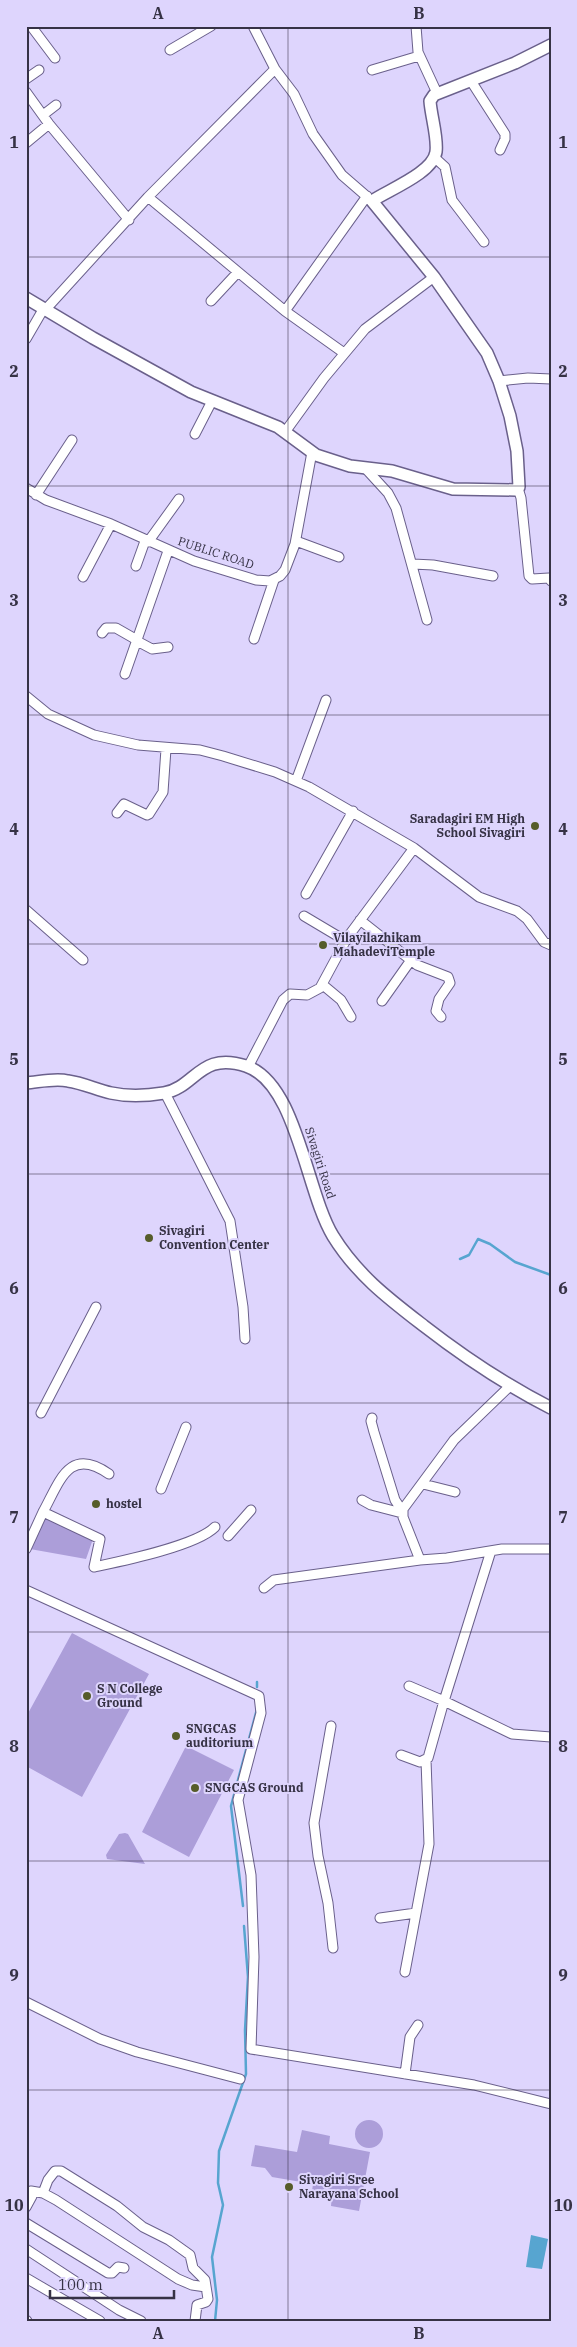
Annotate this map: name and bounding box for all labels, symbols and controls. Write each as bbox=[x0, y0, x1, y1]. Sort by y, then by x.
text: A bbox=[152, 3, 164, 23]
text: B bbox=[413, 3, 425, 23]
text: 1 bbox=[9, 132, 19, 152]
text: 1 bbox=[558, 132, 568, 152]
text: 2 bbox=[9, 361, 19, 381]
text: 2 bbox=[558, 361, 568, 381]
street label: PUBLIC ROAD bbox=[176, 533, 256, 572]
text: 3 bbox=[9, 590, 19, 610]
text: 3 bbox=[558, 590, 568, 610]
place label: Saradagiri EM High School Sivagiri bbox=[410, 811, 525, 840]
text: 4 bbox=[9, 819, 19, 839]
text: 4 bbox=[558, 819, 568, 839]
marker: Saradagiri EM High School Sivagiri bbox=[529, 820, 541, 832]
place label: Vilayilazhikam MahadeviTemple bbox=[333, 930, 435, 959]
marker: Vilayilazhikam MahadeviTemple bbox=[317, 939, 329, 951]
text: 5 bbox=[9, 1049, 19, 1069]
text: 5 bbox=[558, 1049, 568, 1069]
street label: Sivagiri Road bbox=[302, 1125, 339, 1201]
place label: Sivagiri Convention Center bbox=[159, 1223, 269, 1252]
marker: Sivagiri Convention Center bbox=[143, 1232, 155, 1244]
text: 6 bbox=[9, 1278, 19, 1298]
text: 6 bbox=[558, 1278, 568, 1298]
place label: hostel bbox=[106, 1496, 142, 1511]
marker: hostel bbox=[90, 1498, 102, 1510]
text: 7 bbox=[9, 1507, 19, 1527]
text: 7 bbox=[558, 1507, 568, 1527]
place label: S N College Ground bbox=[97, 1681, 163, 1710]
marker: S N College Ground bbox=[81, 1690, 93, 1702]
place label: SNGCAS auditorium bbox=[186, 1721, 253, 1750]
marker: SNGCAS auditorium bbox=[170, 1730, 182, 1742]
text: 8 bbox=[9, 1736, 19, 1756]
text: 8 bbox=[558, 1736, 568, 1756]
place label: SNGCAS Ground bbox=[205, 1780, 304, 1795]
marker: SNGCAS Ground bbox=[189, 1782, 201, 1794]
text: 9 bbox=[9, 1965, 19, 1985]
text: 9 bbox=[558, 1965, 568, 1985]
place label: Sivagiri Sree Narayana School bbox=[299, 2172, 399, 2201]
marker: Sivagiri Sree Narayana School bbox=[283, 2181, 295, 2193]
text: 10 bbox=[4, 2195, 24, 2215]
text: 10 bbox=[553, 2195, 573, 2215]
scale bar bbox=[50, 2267, 174, 2299]
text: 100 m bbox=[58, 2275, 103, 2294]
text: A bbox=[152, 2323, 164, 2343]
text: B bbox=[413, 2323, 425, 2343]

